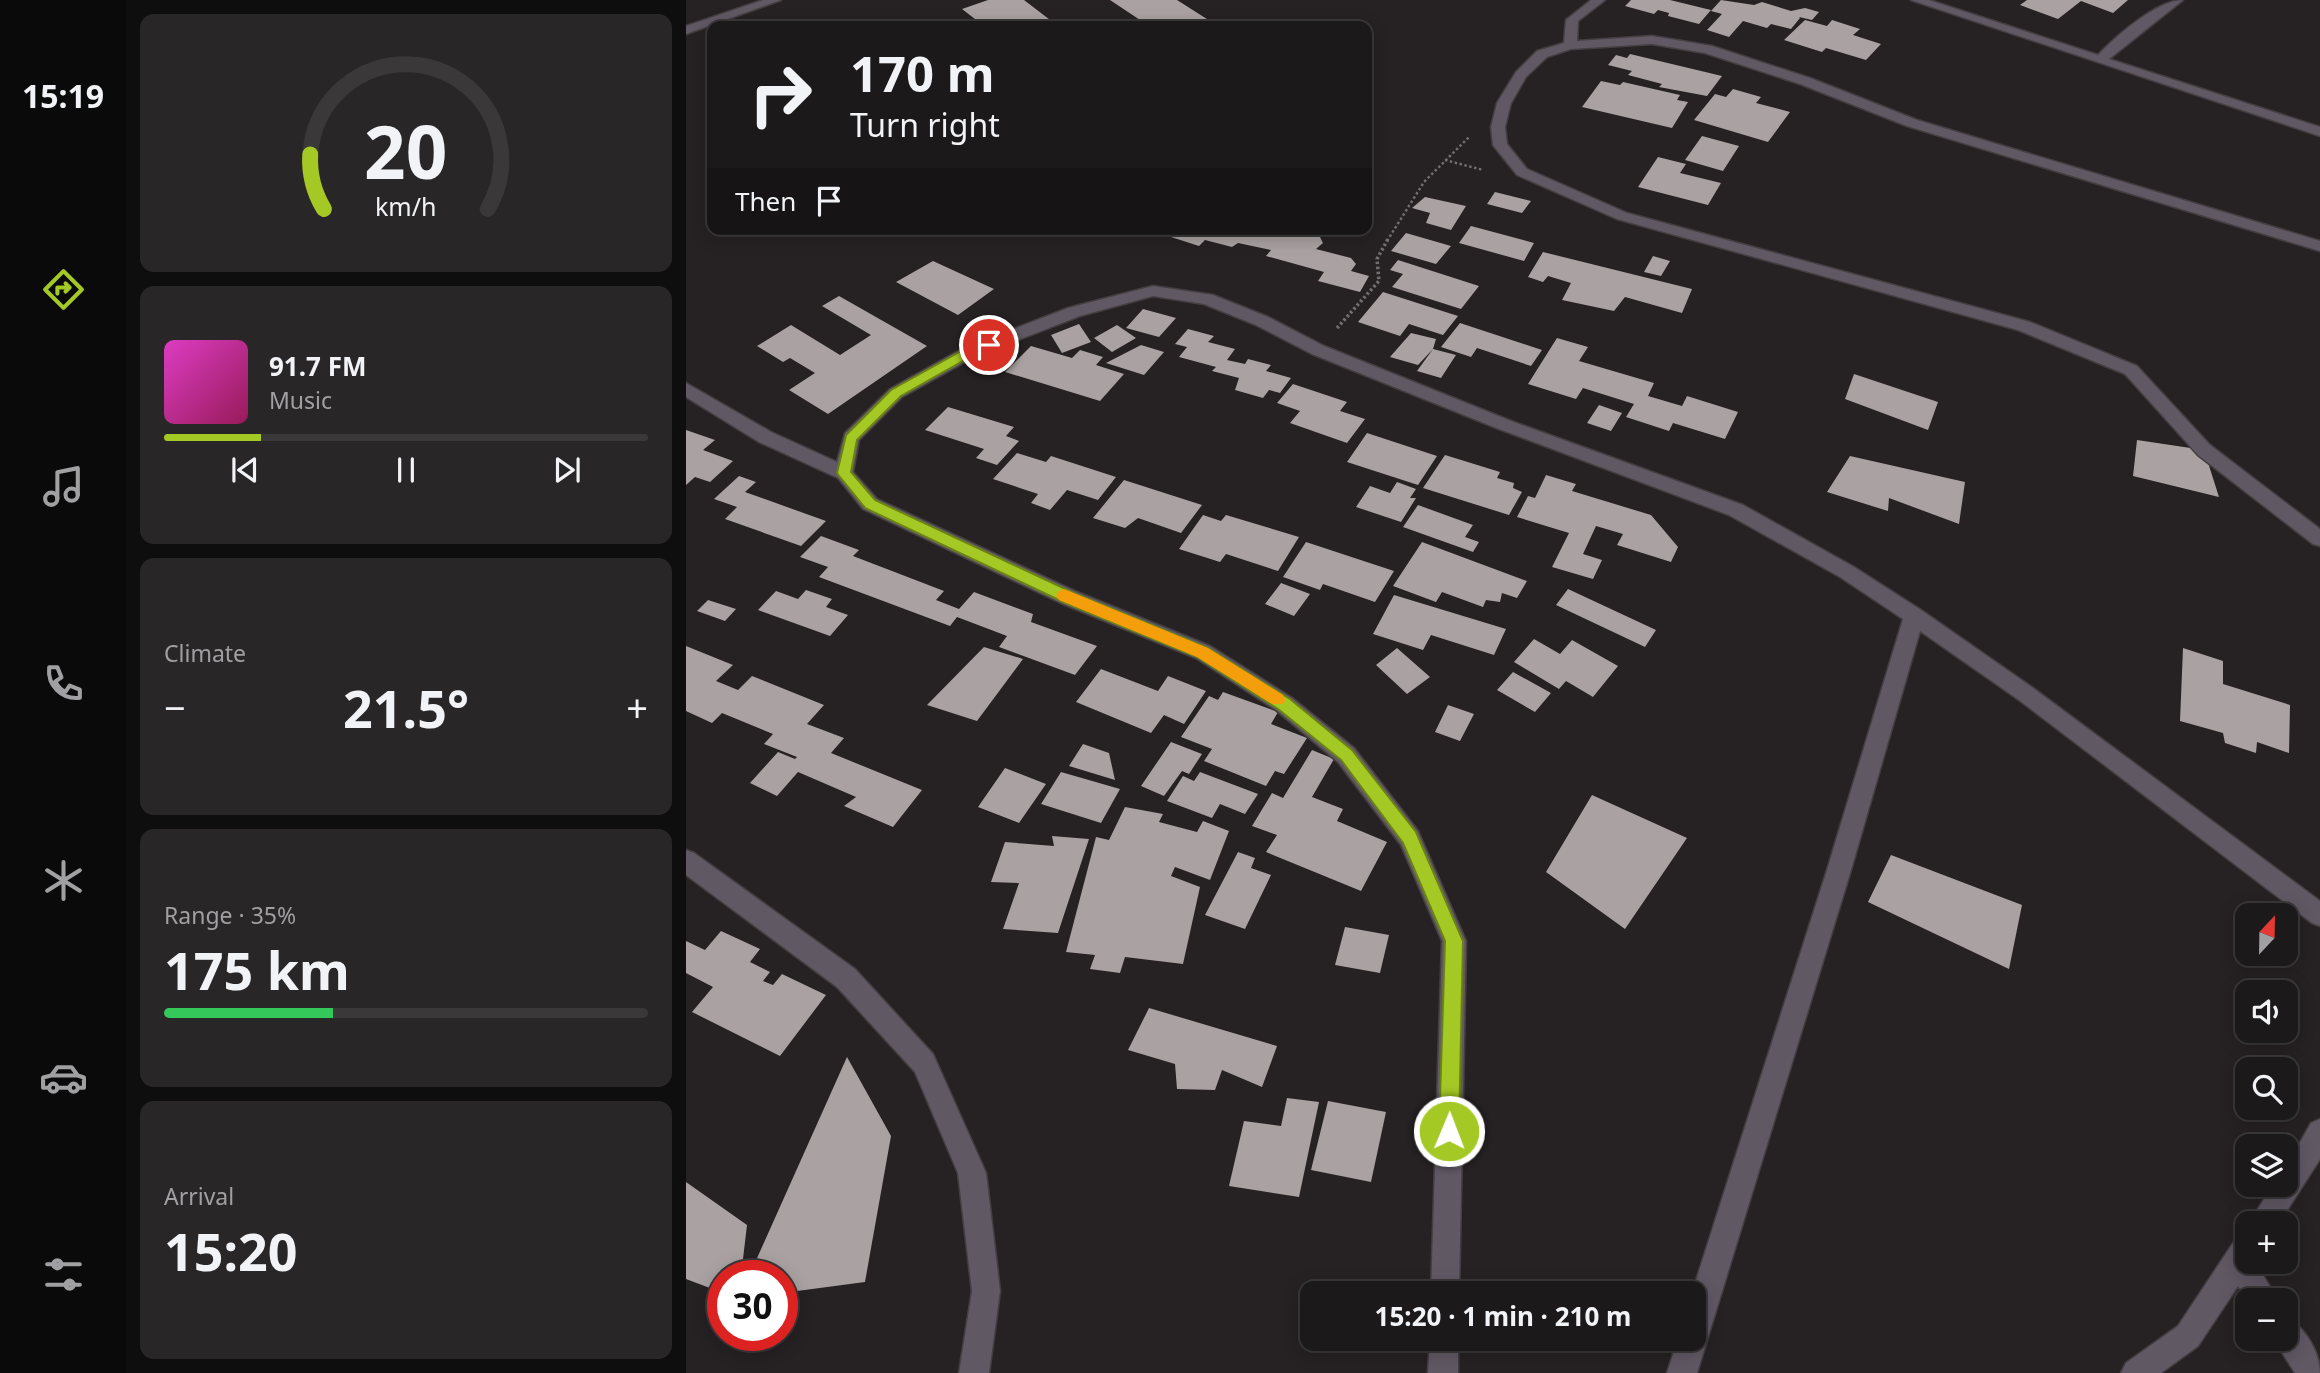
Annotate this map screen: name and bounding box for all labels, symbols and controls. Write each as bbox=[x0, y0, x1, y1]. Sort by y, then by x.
text: 170 m bbox=[850, 40, 995, 106]
icon: right bbox=[735, 49, 826, 140]
text: 15:19 bbox=[22, 74, 104, 117]
text: 20 bbox=[364, 101, 448, 200]
text: Turn right bbox=[850, 103, 1000, 146]
icon: arrive bbox=[810, 182, 848, 220]
text: Then bbox=[735, 183, 796, 219]
text: km/h bbox=[375, 189, 437, 223]
icon: directions bbox=[39, 265, 88, 314]
pin bbox=[959, 315, 1019, 375]
icon: arrive bbox=[970, 326, 1008, 364]
text: 91.7 FM bbox=[269, 348, 366, 384]
text: Music bbox=[269, 384, 332, 416]
icon: previous bbox=[226, 451, 264, 489]
icon: pause bbox=[387, 451, 425, 489]
icon: next bbox=[548, 451, 586, 489]
icon: music bbox=[39, 462, 88, 511]
text: Climate bbox=[164, 637, 246, 669]
icon: phone bbox=[39, 659, 88, 708]
text: 21.5° bbox=[343, 672, 469, 743]
text: − bbox=[164, 681, 186, 733]
text: + bbox=[626, 681, 648, 733]
icon: climate bbox=[39, 856, 88, 905]
text: Range · 35% bbox=[164, 899, 296, 931]
north arrow bbox=[2235, 903, 2298, 966]
map controls bbox=[2235, 903, 2298, 1351]
text: 175 km bbox=[164, 934, 350, 1005]
button: sound bbox=[2235, 980, 2298, 1043]
icon: car bbox=[39, 1053, 88, 1102]
button: search bbox=[2235, 1057, 2298, 1120]
position arrow bbox=[1412, 1094, 1486, 1168]
button: layers bbox=[2235, 1134, 2298, 1197]
text: Arrival bbox=[164, 1180, 234, 1212]
button: + bbox=[2235, 1211, 2298, 1274]
text: 15:20 bbox=[164, 1215, 298, 1286]
icon: filters bbox=[39, 1250, 88, 1299]
speed limit sign: 30 bbox=[707, 1260, 798, 1351]
button: − bbox=[2235, 1288, 2298, 1351]
text: 15:20 · 1 min · 210 m bbox=[1375, 1298, 1631, 1334]

